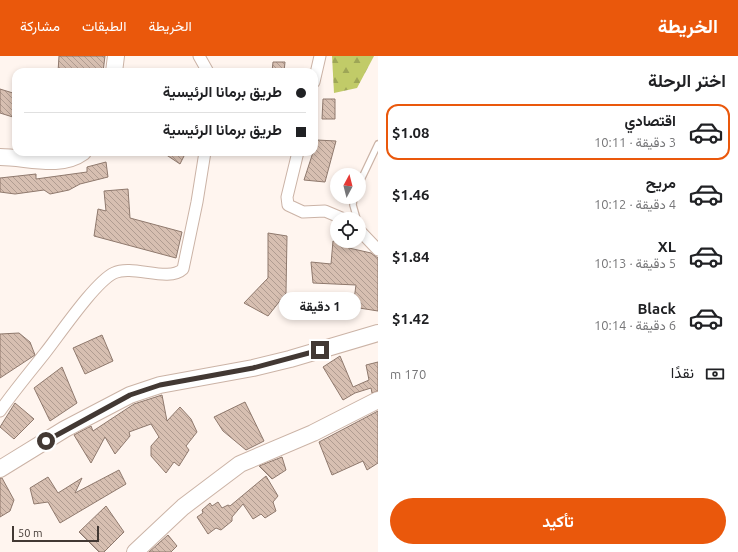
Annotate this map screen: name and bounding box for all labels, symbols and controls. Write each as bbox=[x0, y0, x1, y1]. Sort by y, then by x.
text: الخريطة bbox=[658, 15, 718, 37]
text: مشاركة bbox=[20, 18, 60, 34]
text: الطبقات bbox=[82, 18, 126, 34]
text: الخريطة bbox=[148, 18, 192, 34]
text: اختر الرحلة bbox=[648, 70, 726, 90]
text: طريق برمانا الرئيسية bbox=[163, 83, 282, 100]
text: اقتصادي bbox=[624, 112, 676, 129]
icon: car bbox=[688, 114, 724, 150]
text: طريق برمانا الرئيسية bbox=[163, 121, 282, 138]
text: $1.08 bbox=[392, 124, 430, 141]
text: 3 دقيقة · 10:11 bbox=[594, 135, 676, 149]
north arrow bbox=[330, 168, 366, 204]
map controls bbox=[330, 168, 366, 248]
text: مريح bbox=[646, 174, 676, 191]
icon: car bbox=[688, 176, 724, 212]
text: $1.46 bbox=[392, 186, 430, 203]
text: 4 دقيقة · 10:12 bbox=[594, 197, 676, 211]
button: locate bbox=[330, 212, 366, 248]
text: XL bbox=[658, 238, 676, 255]
icon: car bbox=[688, 238, 724, 274]
text: $1.84 bbox=[392, 248, 430, 265]
text: 5 دقيقة · 10:13 bbox=[594, 256, 676, 270]
callout: 1 دقيقة bbox=[279, 292, 361, 320]
text: 1 دقيقة bbox=[299, 299, 341, 313]
text: Black bbox=[637, 300, 676, 317]
icon: car bbox=[688, 300, 724, 336]
text: $1.42 bbox=[392, 310, 430, 327]
text: 6 دقيقة · 10:14 bbox=[594, 318, 676, 332]
route end bbox=[311, 341, 329, 359]
icon: cash bbox=[704, 363, 726, 385]
text: نقدًا bbox=[671, 364, 694, 381]
text: 170 m bbox=[390, 367, 426, 381]
route start bbox=[37, 432, 55, 450]
button: تأكيد bbox=[390, 498, 726, 544]
scale bar bbox=[12, 524, 99, 543]
text: 50 m bbox=[18, 527, 42, 539]

